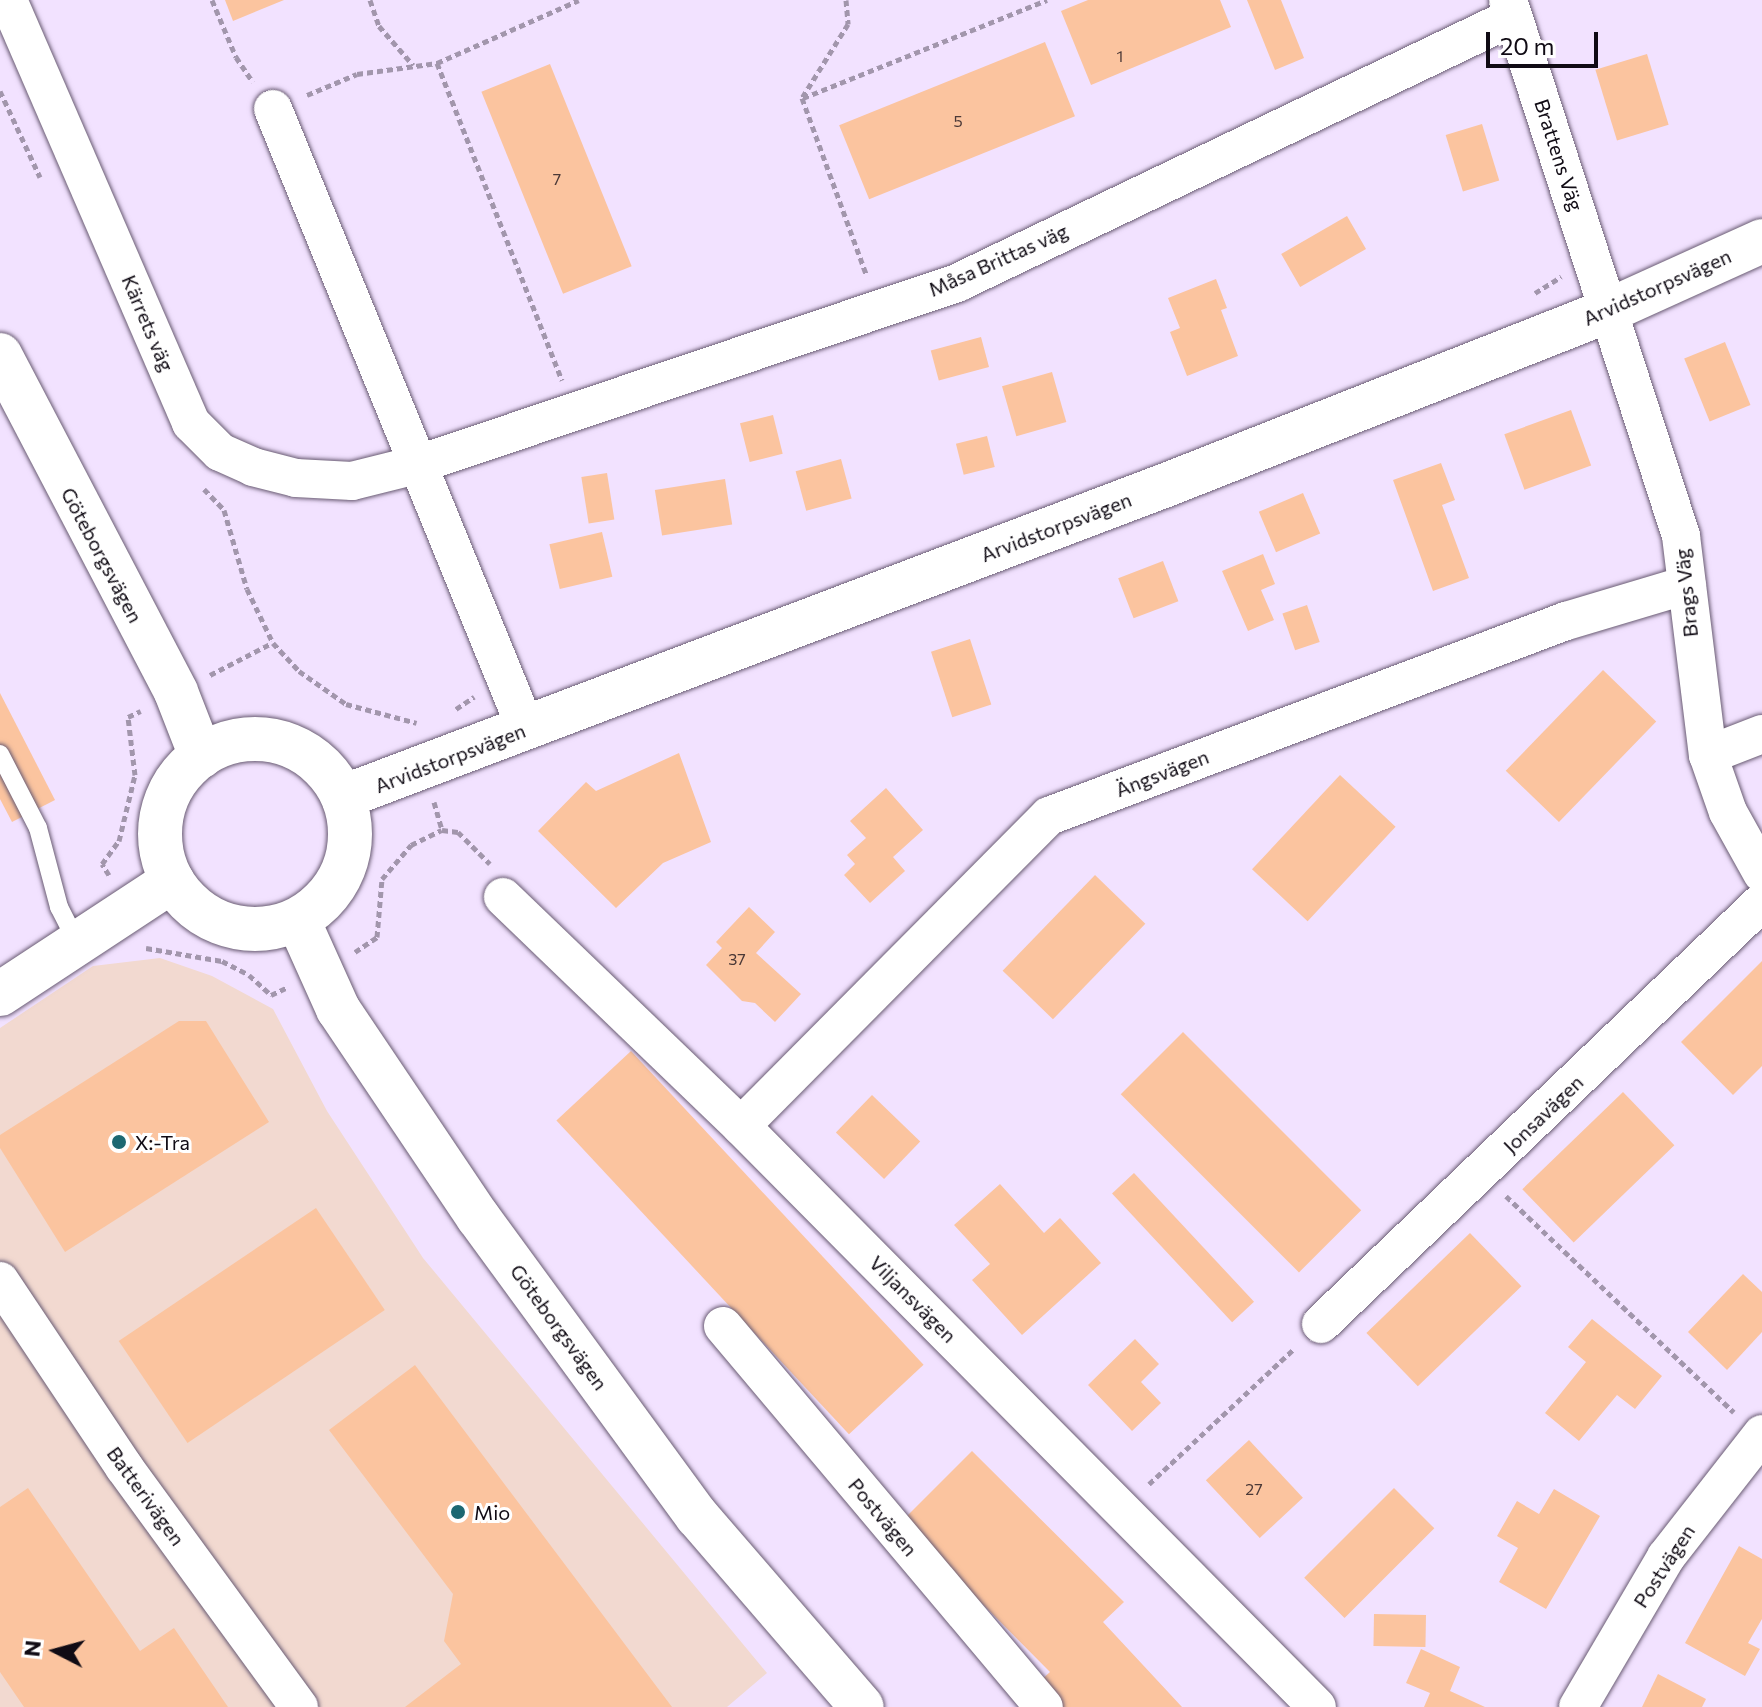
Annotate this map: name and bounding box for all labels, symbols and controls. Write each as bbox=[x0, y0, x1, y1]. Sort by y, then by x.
scale bar bbox=[1490, 16, 1602, 66]
text: 20 m bbox=[1500, 31, 1554, 60]
house number: 1 bbox=[1117, 46, 1123, 66]
street label: Brattens Väg bbox=[1530, 96, 1588, 214]
house number: 5 bbox=[953, 111, 963, 131]
house number: 7 bbox=[553, 169, 561, 189]
street label: Måsa Brittas väg bbox=[925, 219, 1071, 301]
street label: Arvidstorpsvägen bbox=[1579, 244, 1735, 330]
street label: Kärrets väg bbox=[117, 271, 179, 375]
street label: Göteborgsvägen bbox=[56, 483, 148, 627]
street label: Arvidstorpsvägen bbox=[977, 487, 1135, 567]
street label: Brags Väg bbox=[1669, 548, 1703, 638]
street label: Arvidstorpsvägen bbox=[371, 718, 529, 798]
street label: Ängsvägen bbox=[1112, 744, 1212, 802]
house number: 37 bbox=[728, 949, 746, 969]
street label: Jonsavägen bbox=[1498, 1070, 1588, 1158]
place label: X:-Tra bbox=[135, 1130, 190, 1154]
marker: X:-Tra bbox=[110, 1133, 128, 1151]
street label: Viljansvägen bbox=[865, 1251, 961, 1347]
street label: Göteborgsvägen bbox=[505, 1259, 613, 1395]
street label: Batterivägen bbox=[102, 1442, 190, 1550]
street label: Postvägen bbox=[844, 1473, 922, 1561]
house number: 27 bbox=[1245, 1479, 1263, 1499]
place label: Mio bbox=[474, 1500, 510, 1524]
marker: Mio bbox=[449, 1503, 467, 1521]
street label: Postvägen bbox=[1628, 1520, 1700, 1612]
north arrow bbox=[16, 1611, 96, 1691]
text: N bbox=[17, 1639, 46, 1658]

